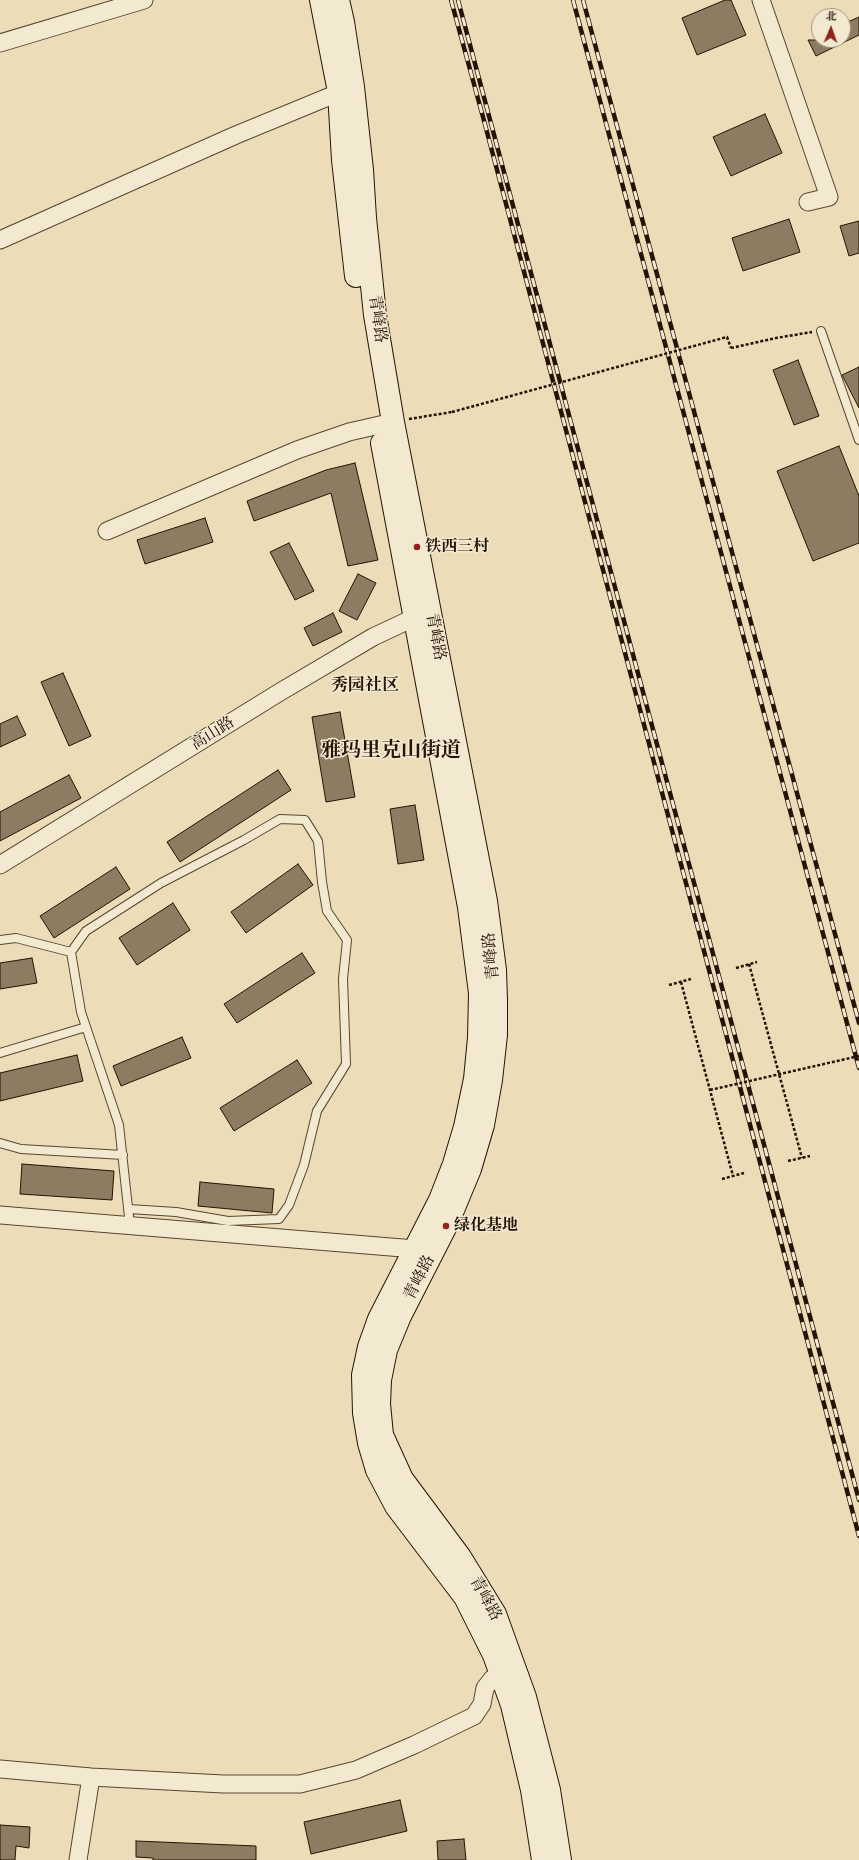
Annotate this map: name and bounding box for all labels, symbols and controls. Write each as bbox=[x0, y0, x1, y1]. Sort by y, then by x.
north arrow bbox=[811, 8, 851, 48]
text: 北 bbox=[826, 10, 837, 24]
street label: 青峰路 bbox=[364, 294, 390, 344]
place label: 铁西三村 bbox=[425, 537, 489, 557]
marker: 铁西三村 bbox=[412, 542, 422, 552]
street label: 青峰路 bbox=[421, 612, 449, 662]
district label: 秀园社区 bbox=[331, 676, 399, 696]
street label: 高山路 bbox=[188, 713, 238, 755]
district label: 雅玛里克山街道 bbox=[321, 739, 461, 763]
street label: 青峰路 bbox=[480, 931, 504, 981]
place label: 绿化基地 bbox=[454, 1216, 518, 1236]
marker: 绿化基地 bbox=[441, 1221, 451, 1231]
street label: 青峰路 bbox=[401, 1252, 439, 1304]
street label: 青峰路 bbox=[465, 1573, 505, 1625]

